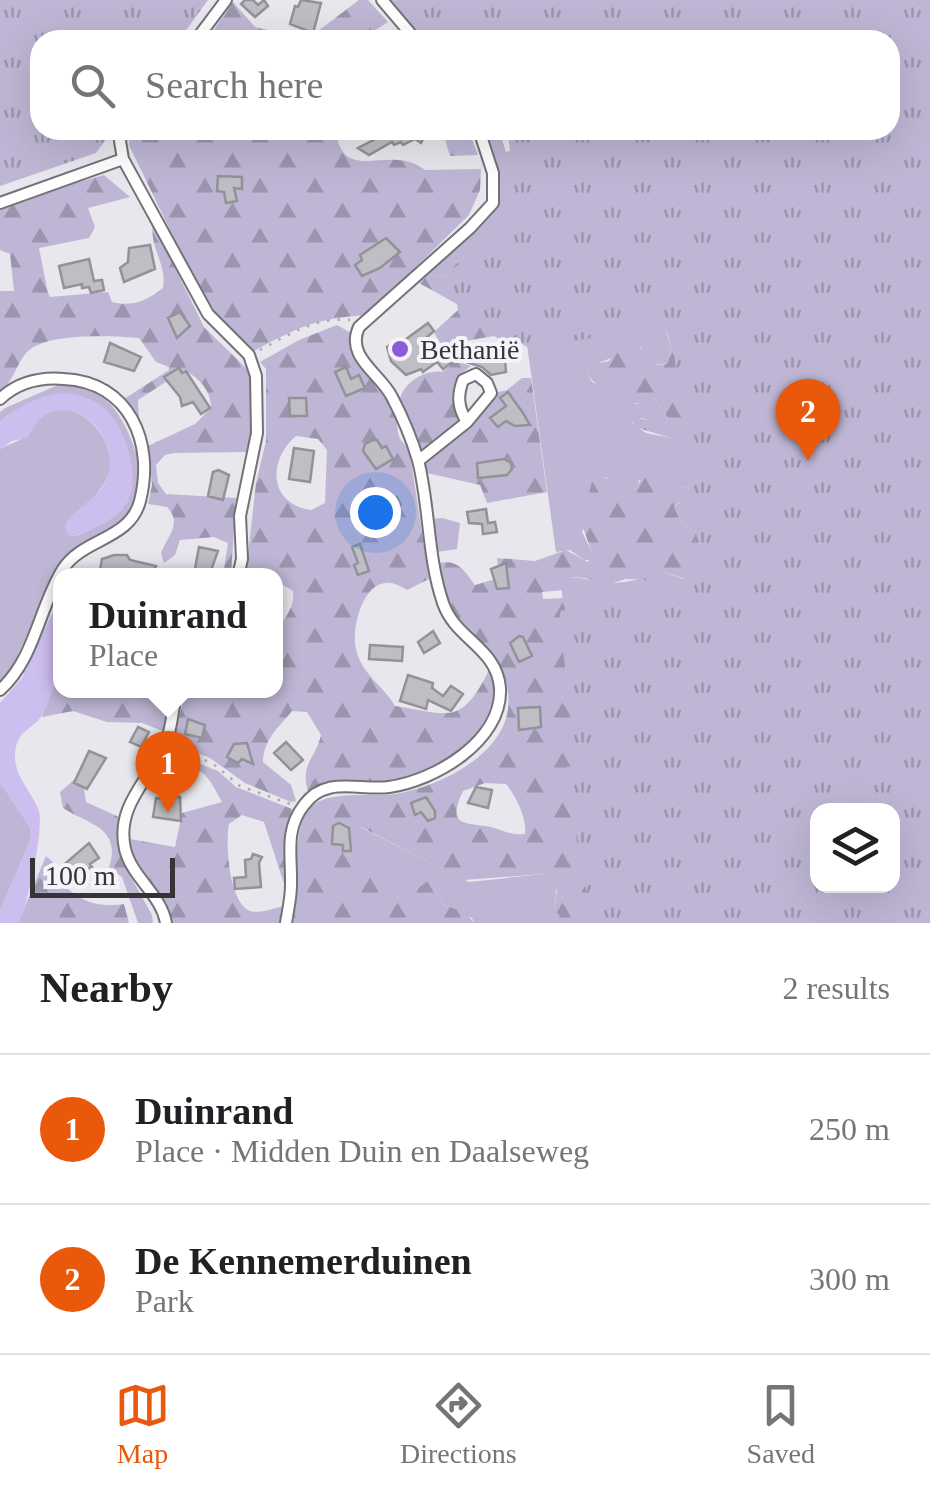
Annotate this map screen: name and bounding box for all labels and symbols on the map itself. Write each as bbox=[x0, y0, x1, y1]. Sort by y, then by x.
place label: Bethanië bbox=[420, 334, 520, 365]
marker: Bethanië bbox=[389, 338, 411, 360]
pin: 2 bbox=[776, 378, 840, 461]
your location bbox=[350, 487, 401, 538]
pin: 1 bbox=[136, 730, 200, 813]
scale bar bbox=[30, 853, 175, 898]

